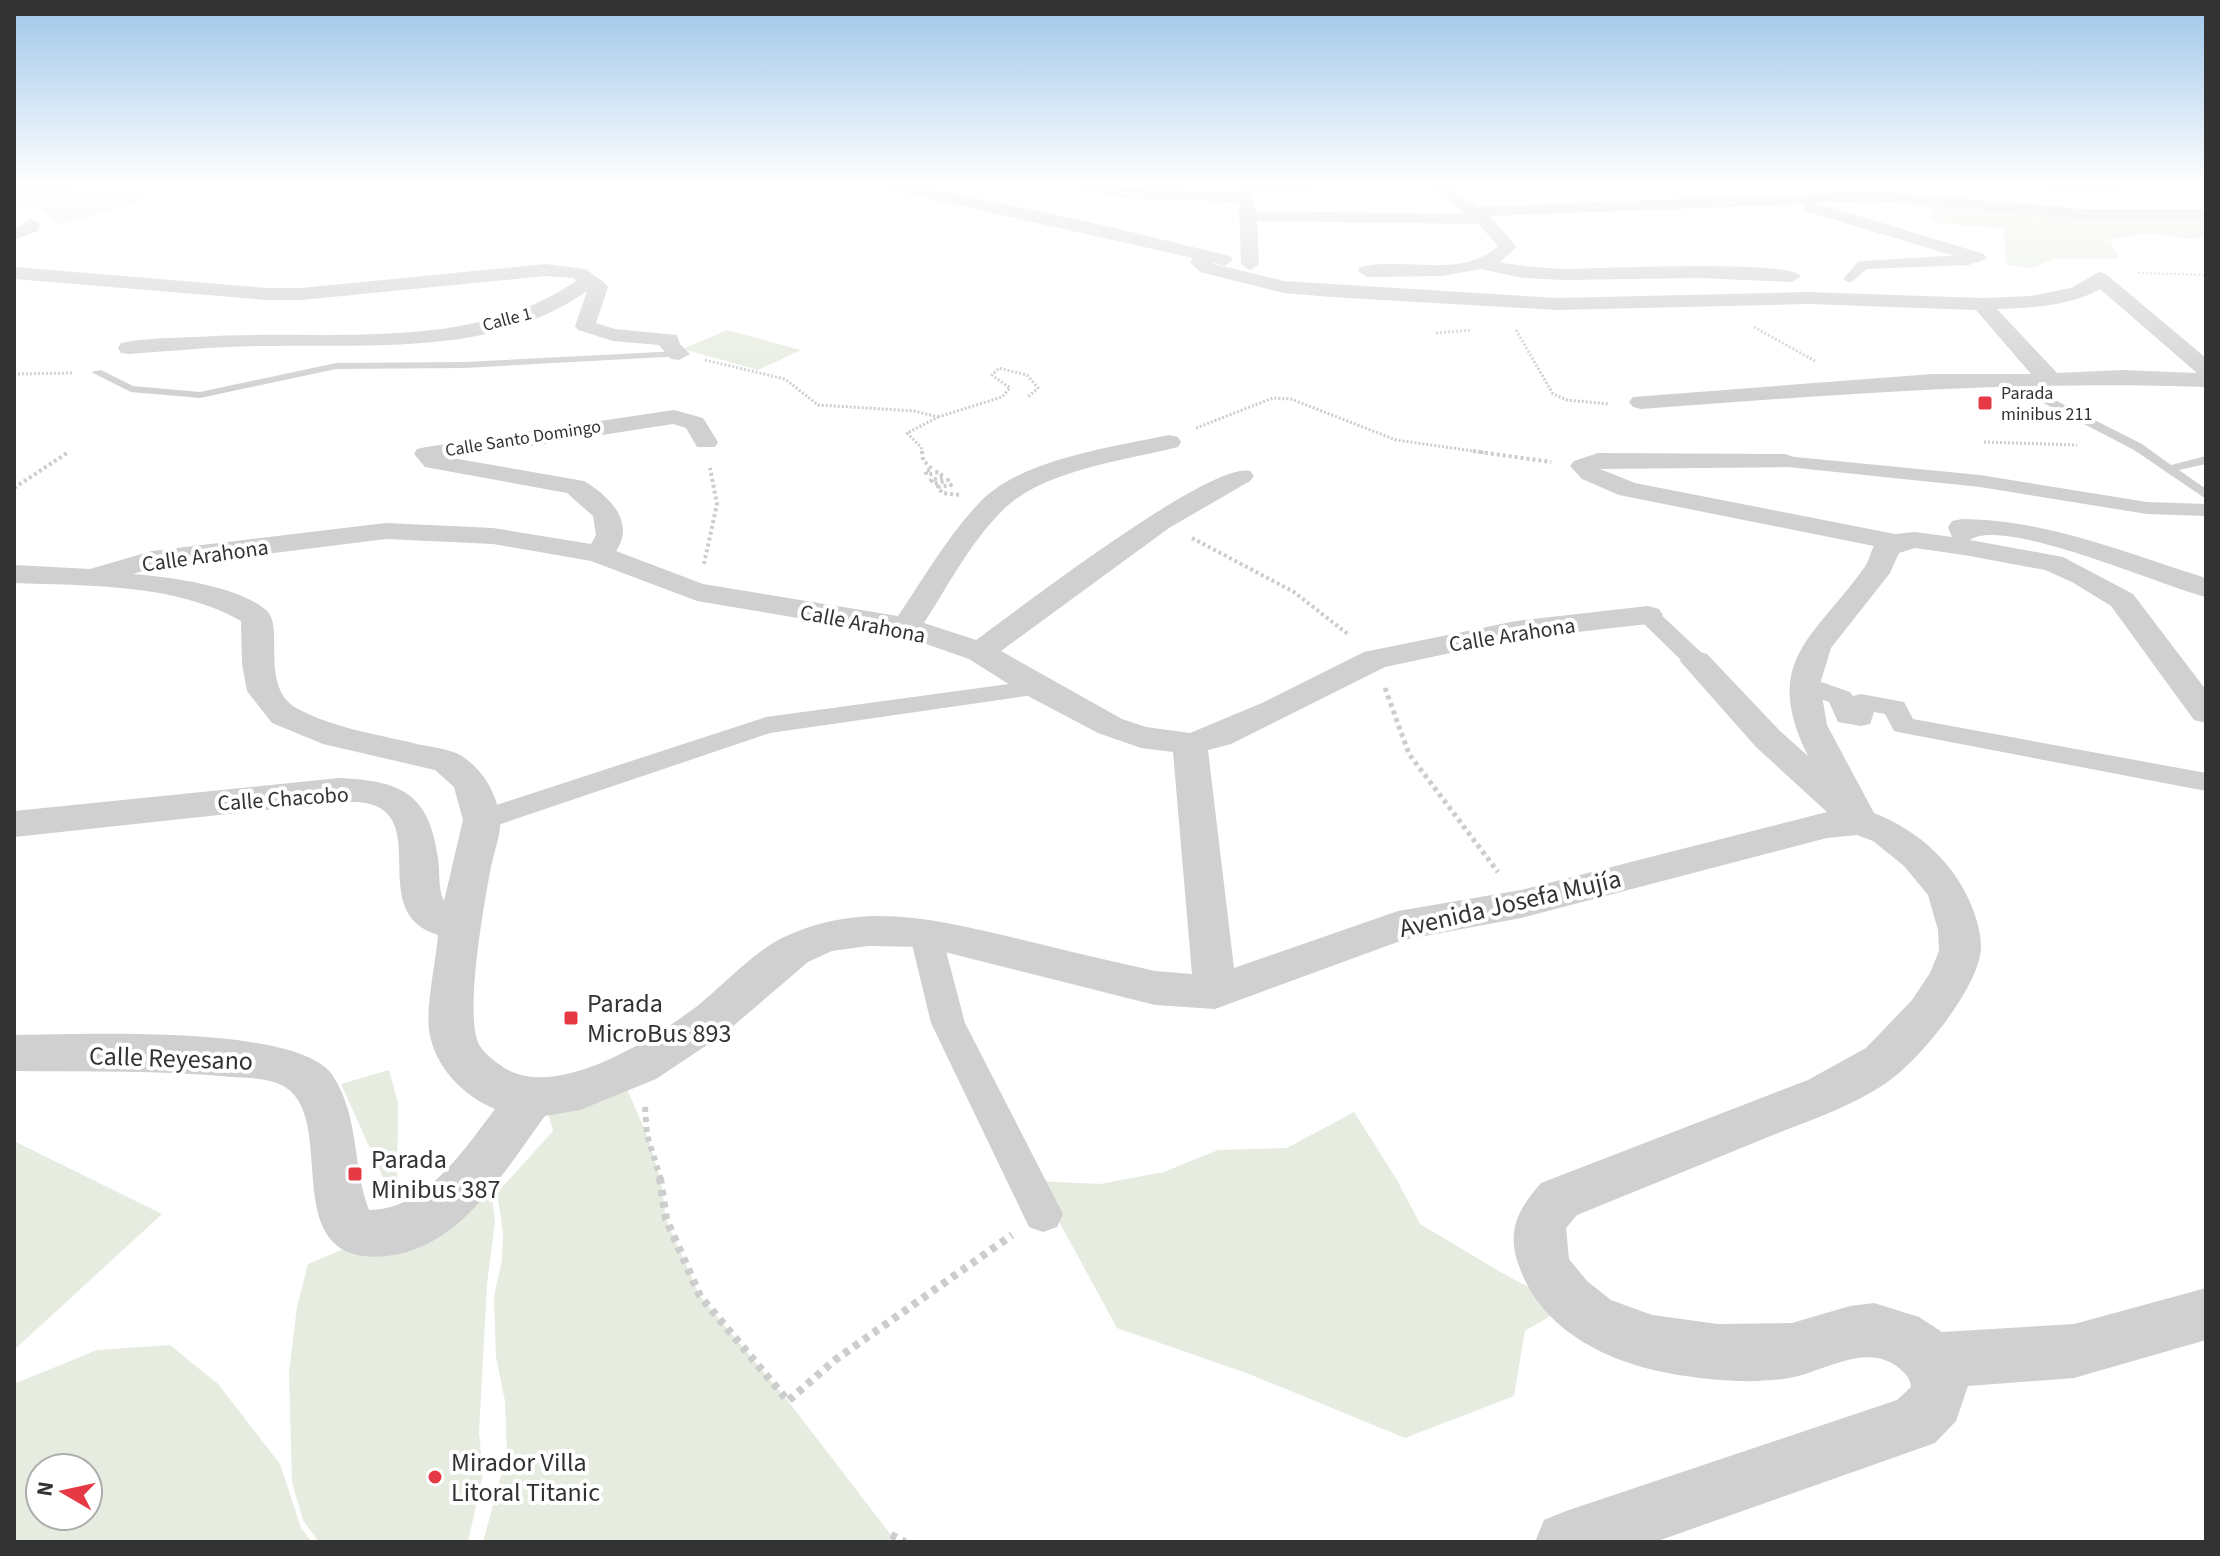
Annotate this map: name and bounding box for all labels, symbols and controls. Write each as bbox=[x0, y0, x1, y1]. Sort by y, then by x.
street label: Calle 1 bbox=[480, 301, 535, 338]
place label: Parada minibus 211 bbox=[2001, 381, 2092, 427]
marker: Parada minibus 211 bbox=[1976, 394, 1994, 412]
street label: Calle Santo Domingo bbox=[443, 414, 603, 463]
street label: Calle Arahona bbox=[140, 531, 270, 581]
street label: Calle Arahona bbox=[797, 596, 928, 652]
street label: Calle Arahona bbox=[1447, 609, 1578, 661]
street label: Calle Chacobo bbox=[216, 778, 350, 820]
street label: Avenida Josefa Mujía bbox=[1395, 860, 1625, 947]
place label: Parada MicroBus 893 bbox=[587, 985, 731, 1052]
marker: Parada MicroBus 893 bbox=[562, 1009, 580, 1027]
street label: Calle Reyesano bbox=[88, 1037, 254, 1080]
place label: Parada Minibus 387 bbox=[371, 1141, 500, 1208]
marker: Parada Minibus 387 bbox=[346, 1165, 364, 1183]
place label: Mirador Villa Litoral Titanic bbox=[451, 1444, 600, 1511]
north arrow bbox=[24, 1452, 104, 1532]
marker: Mirador Villa Litoral Titanic bbox=[426, 1468, 444, 1486]
text: N bbox=[28, 1479, 62, 1499]

